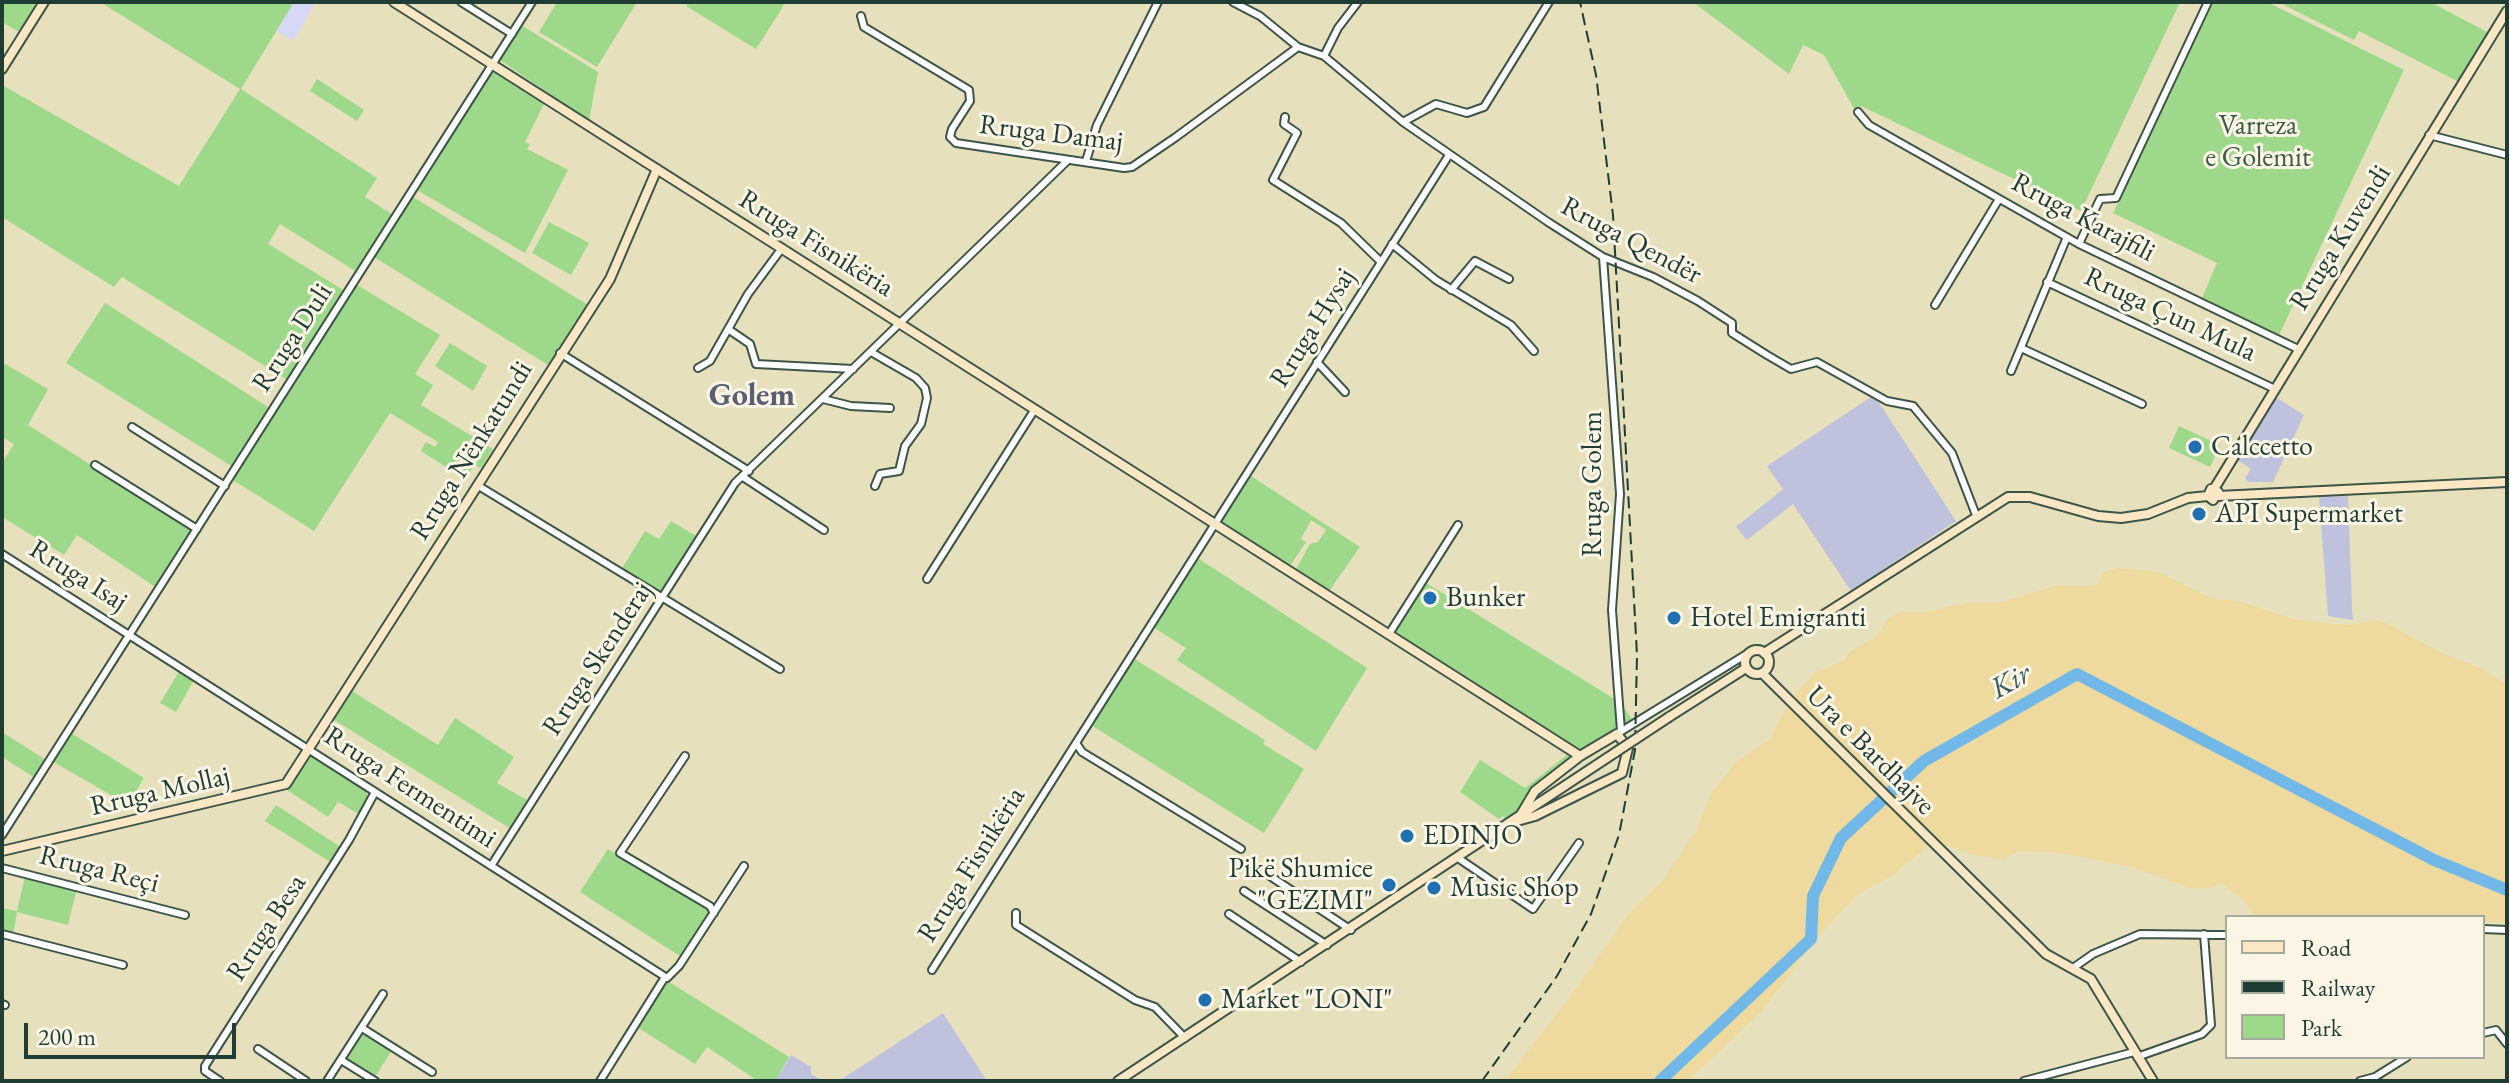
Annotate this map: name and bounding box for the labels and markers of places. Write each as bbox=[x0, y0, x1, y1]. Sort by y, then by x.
place label: Calccetto bbox=[2211, 430, 2313, 464]
marker: Calccetto bbox=[2186, 438, 2204, 456]
place label: API Supermarket bbox=[2215, 497, 2403, 531]
marker: API Supermarket bbox=[2190, 505, 2208, 523]
place label: Bunker bbox=[1446, 581, 1525, 615]
marker: Bunker bbox=[1421, 589, 1439, 607]
place label: Hotel Emigranti bbox=[1690, 601, 1866, 635]
marker: Hotel Emigranti bbox=[1665, 609, 1683, 627]
place label: EDINJO bbox=[1423, 819, 1522, 853]
marker: EDINJO bbox=[1398, 827, 1416, 845]
place label: Pikë Shumice "GEZIMI" bbox=[1228, 852, 1373, 918]
place label: Music Shop bbox=[1450, 871, 1579, 905]
marker: Pikë Shumice "GEZIMI" bbox=[1380, 876, 1398, 894]
marker: Music Shop bbox=[1425, 879, 1443, 897]
place label: Market "LONI" bbox=[1221, 983, 1393, 1017]
marker: Market "LONI" bbox=[1196, 991, 1214, 1009]

